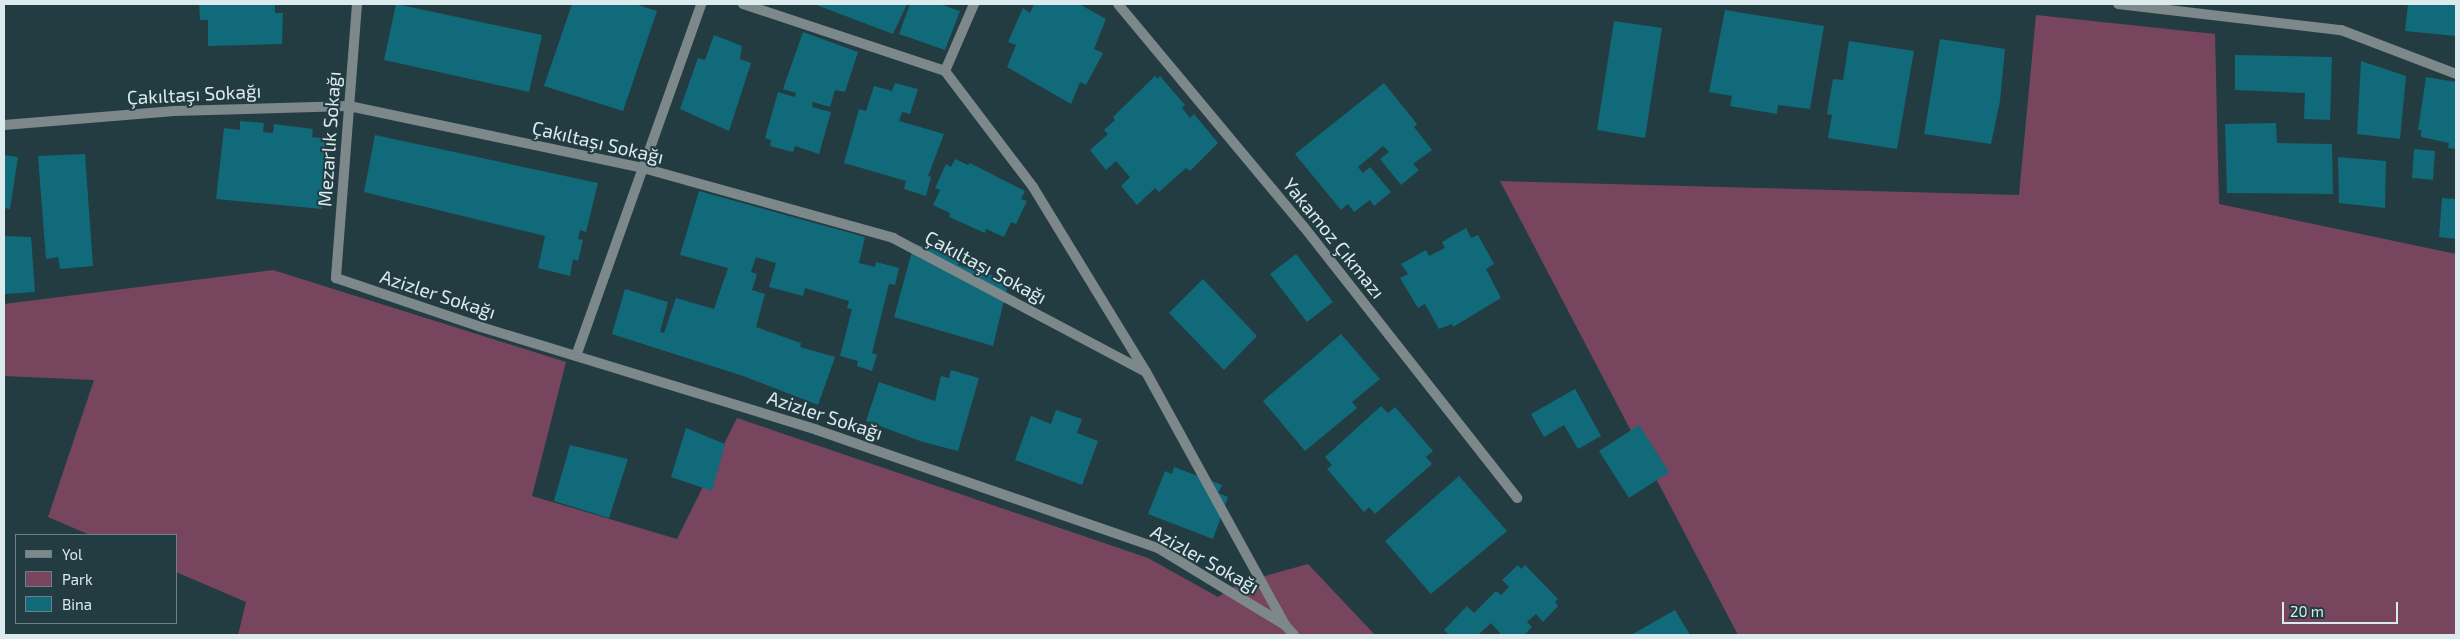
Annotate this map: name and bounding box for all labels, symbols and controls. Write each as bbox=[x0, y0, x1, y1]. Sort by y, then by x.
street label: Mezarlık Sokağı bbox=[313, 70, 345, 208]
street label: Çakıltaşı Sokağı bbox=[126, 79, 262, 109]
street label: Çakıltaşı Sokağı bbox=[530, 116, 666, 168]
street label: Yakamoz Çıkmazı bbox=[1278, 173, 1390, 303]
street label: Çakıltaşı Sokağı bbox=[921, 225, 1051, 309]
street label: Azizler Sokağı bbox=[377, 265, 499, 323]
street label: Azizler Sokağı bbox=[764, 386, 886, 444]
street label: Azizler Sokağı bbox=[1147, 520, 1263, 598]
legend bbox=[15, 534, 178, 624]
text: Yol bbox=[62, 545, 83, 563]
text: Park bbox=[62, 570, 93, 588]
scale bar bbox=[2285, 592, 2401, 624]
text: Bina bbox=[62, 595, 92, 613]
text: 20 m bbox=[2290, 602, 2324, 620]

